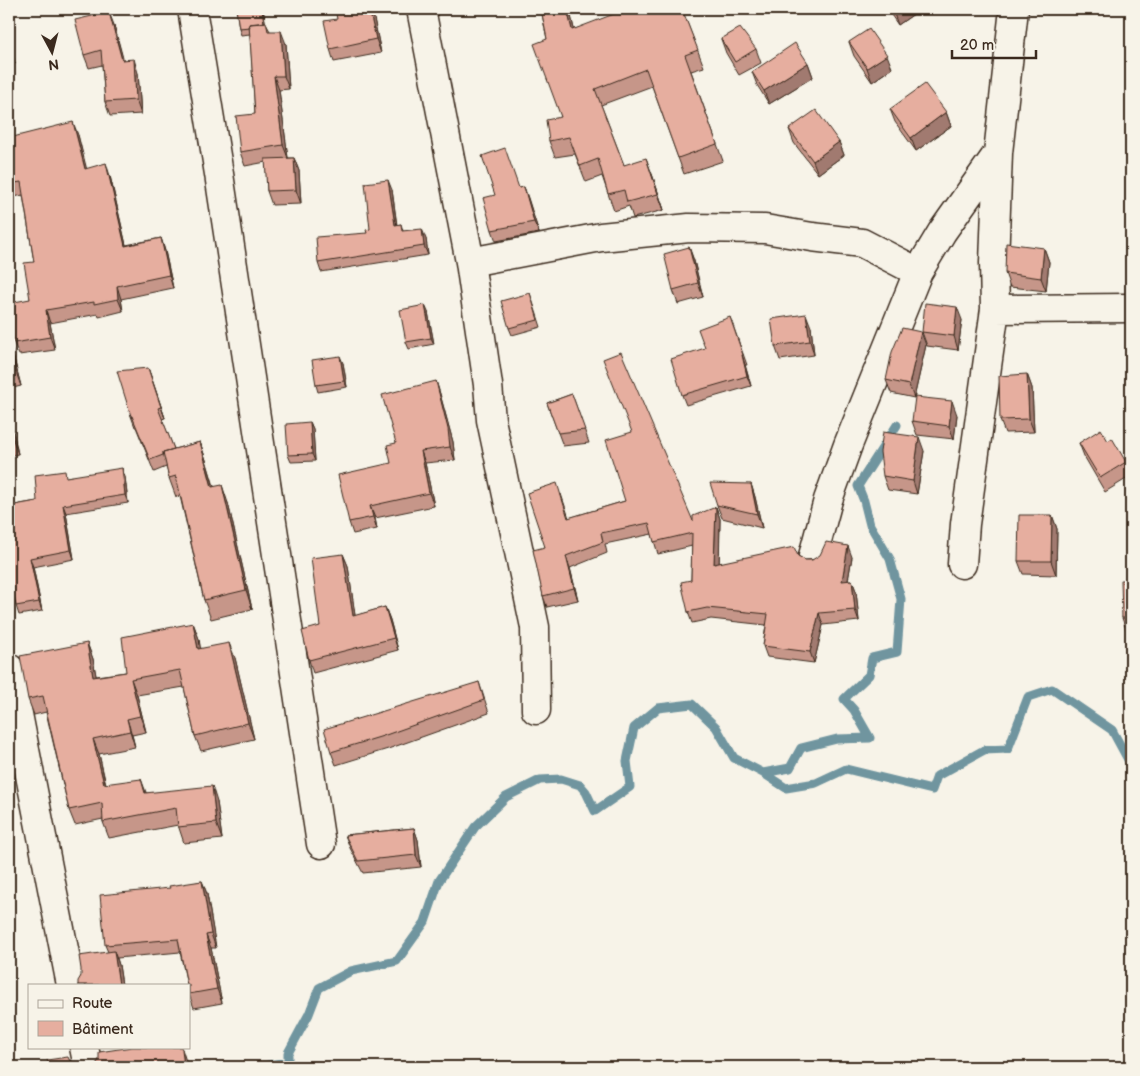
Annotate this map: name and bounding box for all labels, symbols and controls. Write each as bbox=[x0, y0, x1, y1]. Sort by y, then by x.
north arrow bbox=[28, 28, 78, 78]
scale bar bbox=[952, 28, 1036, 60]
text: 20 m bbox=[960, 36, 994, 55]
text: N bbox=[47, 55, 60, 73]
legend bbox=[28, 984, 190, 1048]
text: Route bbox=[72, 994, 113, 1013]
text: Bâtiment bbox=[72, 1020, 134, 1039]

